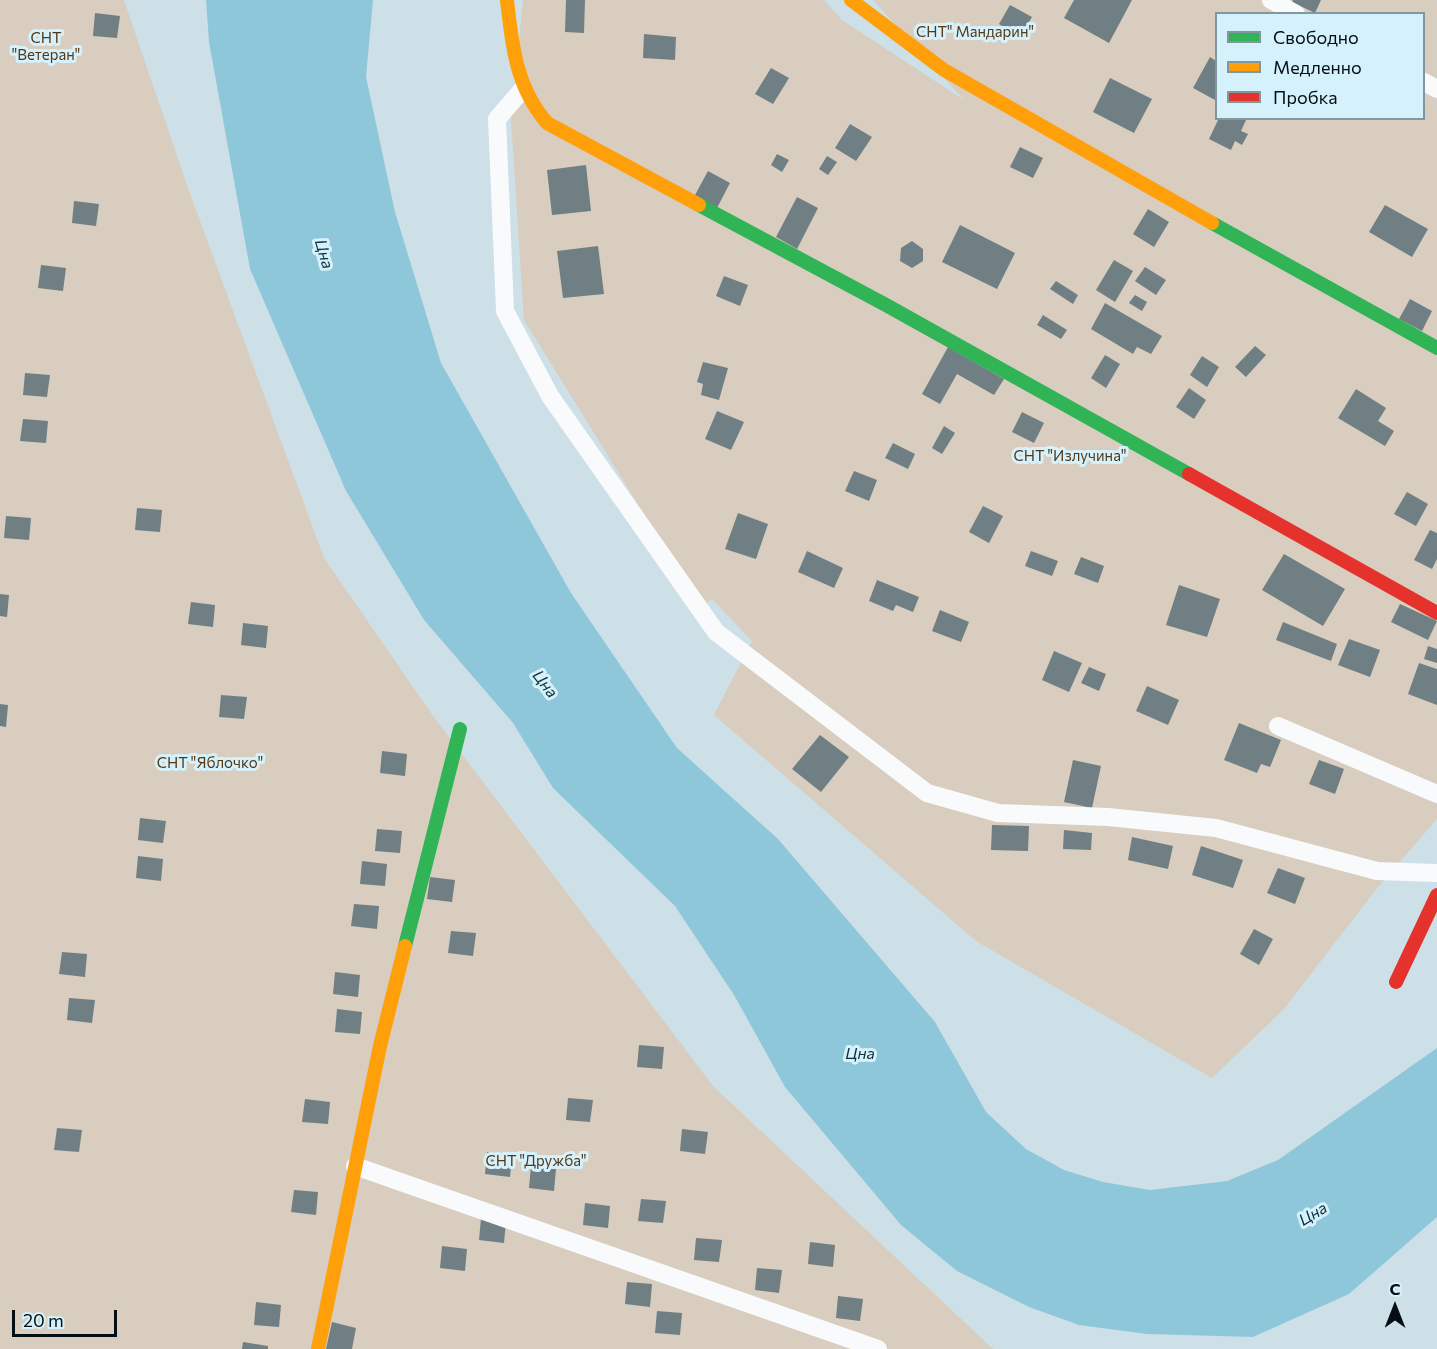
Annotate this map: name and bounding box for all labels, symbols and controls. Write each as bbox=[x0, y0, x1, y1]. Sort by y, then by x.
legend bbox=[1215, 12, 1425, 120]
park label: СНТ" Мандарин" bbox=[916, 23, 1034, 41]
text: Свободно bbox=[1273, 26, 1359, 48]
park label: СНТ "Ветеран" bbox=[12, 29, 80, 64]
text: Медленно bbox=[1273, 56, 1362, 78]
text: Пробка bbox=[1273, 86, 1338, 108]
water label: Цна bbox=[311, 237, 337, 271]
park label: СНТ "Излучина" bbox=[1013, 447, 1127, 465]
water label: Цна bbox=[528, 666, 562, 702]
park label: СНТ "Яблочко" bbox=[157, 754, 263, 772]
water label: Цна bbox=[845, 1044, 875, 1064]
park label: СНТ "Дружба" bbox=[485, 1152, 587, 1170]
water label: Цна bbox=[1295, 1198, 1331, 1230]
north arrow bbox=[1365, 1277, 1425, 1337]
text: С bbox=[1390, 1279, 1400, 1298]
scale bar bbox=[15, 1298, 120, 1336]
text: 20 m bbox=[23, 1309, 64, 1331]

